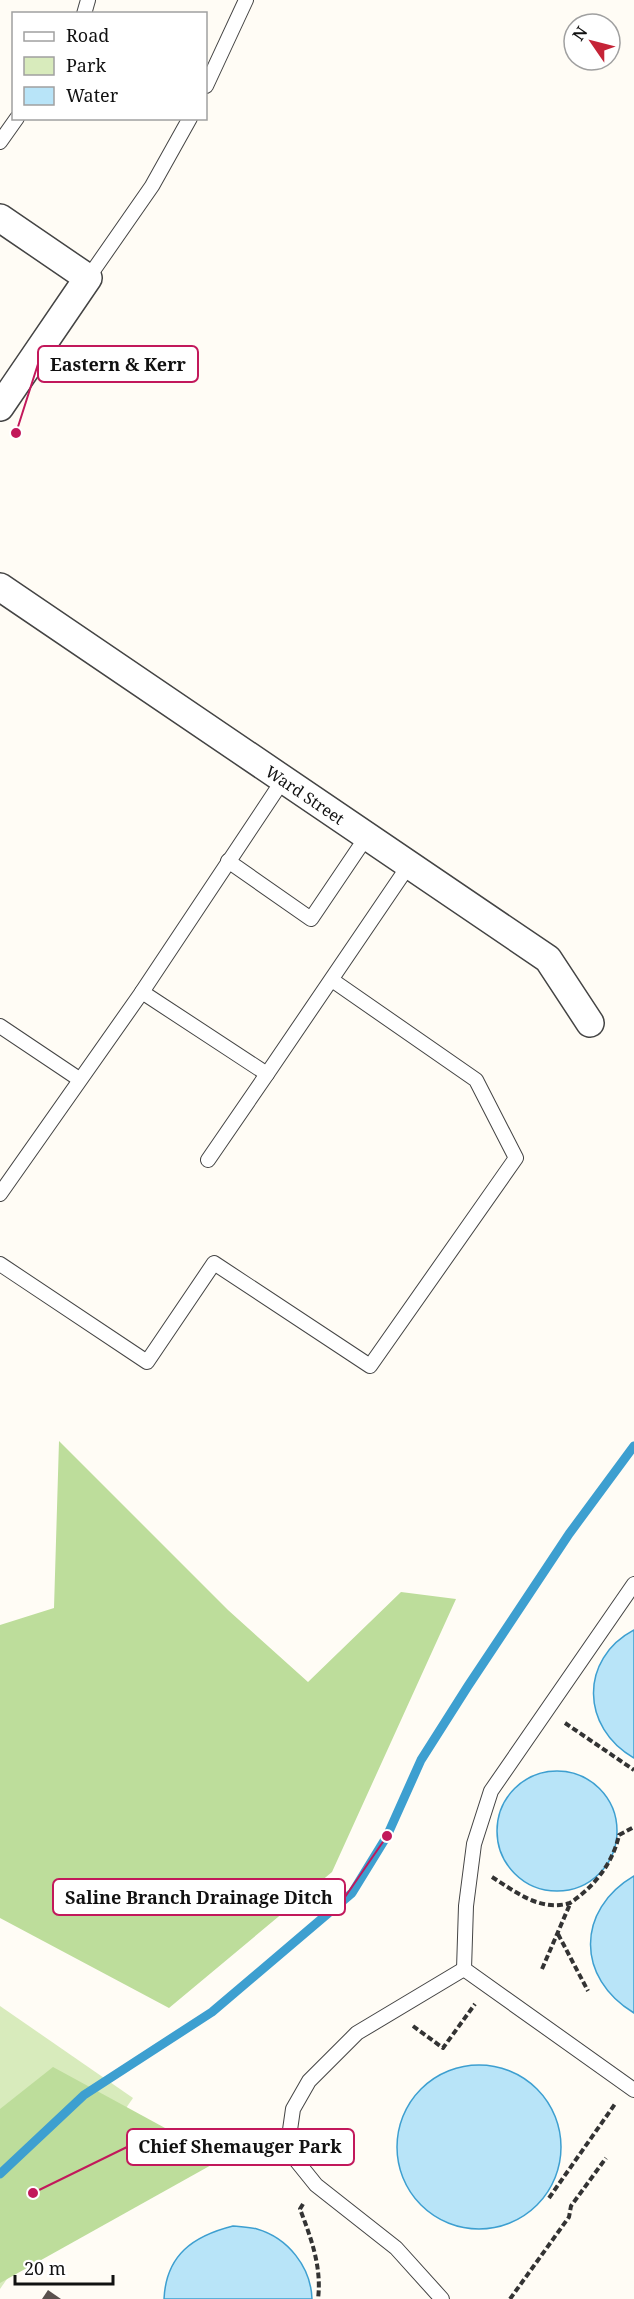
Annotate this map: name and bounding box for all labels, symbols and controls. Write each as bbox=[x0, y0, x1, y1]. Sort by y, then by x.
legend bbox=[12, 12, 207, 120]
north arrow bbox=[562, 12, 622, 72]
text: N bbox=[567, 22, 593, 45]
text: Road bbox=[66, 23, 109, 47]
text: Park bbox=[66, 53, 106, 77]
text: Water bbox=[66, 83, 119, 107]
callout: Eastern & Kerr bbox=[38, 346, 198, 382]
text: Eastern & Kerr bbox=[50, 352, 187, 376]
street label: Ward Street bbox=[261, 760, 349, 830]
callout: Saline Branch Drainage Ditch bbox=[53, 1879, 345, 1915]
text: Saline Branch Drainage Ditch bbox=[65, 1885, 333, 1909]
callout: Chief Shemauger Park bbox=[127, 2129, 354, 2165]
text: Chief Shemauger Park bbox=[138, 2134, 342, 2158]
scale bar bbox=[15, 2248, 112, 2286]
text: 20 m bbox=[24, 2256, 66, 2280]

